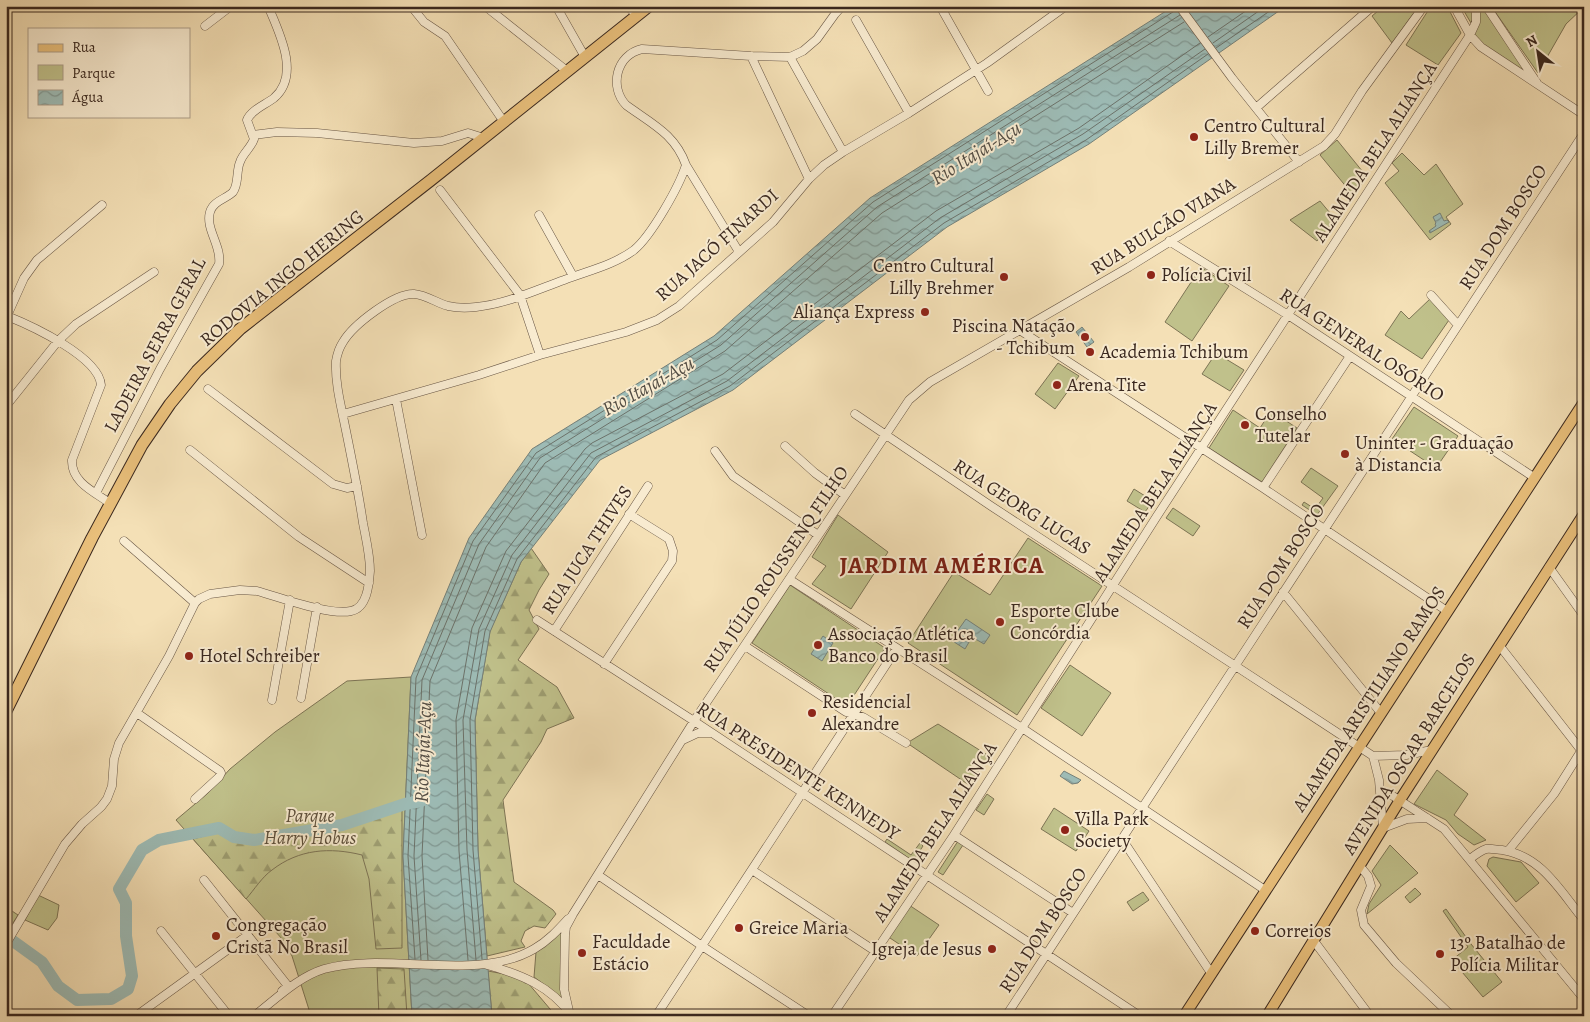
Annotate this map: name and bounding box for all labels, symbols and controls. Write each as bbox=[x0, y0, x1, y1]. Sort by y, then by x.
legend bbox=[28, 28, 190, 118]
north arrow bbox=[1512, 28, 1562, 78]
text: N bbox=[1523, 30, 1541, 52]
text: Rua bbox=[72, 37, 96, 57]
street label: ALAMEDA BELA ALIANÇA bbox=[1306, 56, 1444, 248]
text: Parque bbox=[72, 63, 115, 83]
text: Água bbox=[71, 87, 103, 107]
place label: Centro Cultural Lilly Bremer bbox=[1204, 113, 1325, 161]
water label: Rio Itajaí-Açu bbox=[926, 115, 1026, 191]
marker: Centro Cultural Lilly Bremer bbox=[1188, 131, 1200, 143]
street label: RUA DOM BOSCO bbox=[1453, 159, 1553, 295]
street label: RUA BULCÃO VIANA bbox=[1086, 170, 1241, 281]
street label: RUA JACÓ FINARDI bbox=[650, 183, 784, 307]
street label: RODOVIA INGO HERING bbox=[195, 204, 369, 352]
street label: LADEIRA SERRA GERAL bbox=[98, 253, 212, 437]
place label: Centro Cultural Lilly Brehmer bbox=[873, 253, 994, 301]
place label: Polícia Civil bbox=[1161, 262, 1252, 288]
marker: Polícia Civil bbox=[1145, 269, 1157, 281]
marker: Centro Cultural Lilly Brehmer bbox=[998, 271, 1010, 283]
street label: RUA GENERAL OSÓRIO bbox=[1275, 282, 1449, 408]
place label: Aliança Express bbox=[792, 299, 915, 325]
marker: Aliança Express bbox=[919, 306, 931, 318]
place label: Piscina Natação - Tchibum bbox=[952, 313, 1075, 361]
marker: Piscina Natação - Tchibum bbox=[1079, 331, 1091, 343]
place label: Academia Tchibum bbox=[1099, 339, 1249, 365]
marker: Academia Tchibum bbox=[1084, 346, 1096, 358]
water label: Rio Itajaí-Açu bbox=[597, 349, 699, 422]
place label: Arena Tite bbox=[1066, 372, 1146, 398]
marker: Arena Tite bbox=[1051, 379, 1063, 391]
street label: ALAMEDA BELA ALIANÇA bbox=[1086, 396, 1224, 588]
place label: Conselho Tutelar bbox=[1255, 401, 1327, 449]
marker: Conselho Tutelar bbox=[1239, 419, 1251, 431]
place label: Uninter - Graduação à Distancia bbox=[1355, 430, 1514, 478]
marker: Uninter - Graduação à Distancia bbox=[1339, 448, 1351, 460]
street label: RUA GEORG LUCAS bbox=[948, 453, 1096, 561]
street label: RUA JÚLIO ROUSSENQ FILHO bbox=[697, 461, 855, 677]
street label: RUA JUCA THIVES bbox=[535, 480, 639, 620]
street label: RUA DOM BOSCO bbox=[1231, 498, 1331, 634]
district label: JARDIM AMÉRICA bbox=[839, 549, 1045, 581]
street label: ALAMEDA ARISTILIANO RAMOS bbox=[1286, 581, 1452, 818]
place label: Esporte Clube Concórdia bbox=[1010, 598, 1119, 646]
marker: Esporte Clube Concórdia bbox=[994, 616, 1006, 628]
place label: Associação Atlética Banco do Brasil bbox=[827, 621, 975, 669]
marker: Associação Atlética Banco do Brasil bbox=[812, 639, 824, 651]
place label: Hotel Schreiber bbox=[199, 643, 320, 669]
street label: AVENIDA OSCAR BARCELOS bbox=[1336, 648, 1482, 861]
marker: Hotel Schreiber bbox=[183, 650, 195, 662]
place label: Residencial Alexandre bbox=[821, 689, 911, 737]
street label: RUA PRESIDENTE KENNEDY bbox=[691, 695, 905, 847]
water label: Rio Itajaí-Açu bbox=[408, 701, 438, 803]
marker: Residencial Alexandre bbox=[806, 707, 818, 719]
street label: ALAMEDA BELA ALIANÇA bbox=[866, 736, 1004, 928]
park label: Parque Harry Hobus bbox=[264, 803, 357, 851]
place label: Villa Park Society bbox=[1074, 806, 1149, 854]
marker: Villa Park Society bbox=[1059, 824, 1071, 836]
street label: RUA DOM BOSCO bbox=[993, 862, 1093, 998]
place label: Congregação Cristã No Brasil bbox=[226, 912, 348, 960]
place label: Greice Maria bbox=[749, 915, 849, 941]
place label: Correios bbox=[1265, 918, 1331, 944]
marker: Greice Maria bbox=[733, 922, 745, 934]
marker: Correios bbox=[1249, 925, 1261, 937]
place label: Faculdade Estácio bbox=[592, 929, 671, 977]
marker: Congregação Cristã No Brasil bbox=[210, 930, 222, 942]
place label: 13º Batalhão de Polícia Militar bbox=[1450, 930, 1565, 978]
place label: Igreja de Jesus bbox=[871, 936, 982, 962]
marker: Igreja de Jesus bbox=[986, 943, 998, 955]
marker: Faculdade Estácio bbox=[576, 947, 588, 959]
marker: 13º Batalhão de Polícia Militar bbox=[1434, 948, 1446, 960]

